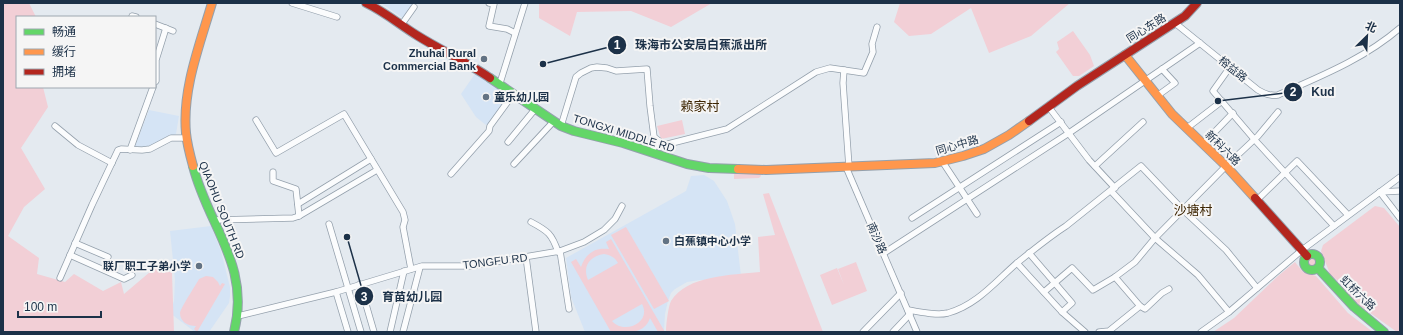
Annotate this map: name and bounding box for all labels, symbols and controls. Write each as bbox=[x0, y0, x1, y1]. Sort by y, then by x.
street label: 同心东路 bbox=[1124, 11, 1168, 45]
legend bbox=[16, 16, 156, 88]
north arrow bbox=[1347, 16, 1387, 56]
text: 北 bbox=[1364, 19, 1379, 35]
text: 畅通 bbox=[52, 25, 76, 39]
callout: 珠海市公安局白蕉派出所 bbox=[607, 33, 775, 57]
text: 1 bbox=[614, 38, 621, 52]
text: 珠海市公安局白蕉派出所 bbox=[635, 38, 767, 52]
text: 缓行 bbox=[52, 45, 76, 59]
place label: Zhuhai Rural Commercial Bank bbox=[383, 47, 477, 72]
marker: Zhuhai Rural Commercial Bank bbox=[479, 54, 489, 64]
street label: 榕益路 bbox=[1216, 54, 1250, 84]
text: 拥堵 bbox=[52, 65, 76, 79]
callout: Kud bbox=[1283, 80, 1343, 104]
text: 2 bbox=[1290, 85, 1297, 99]
text: Kud bbox=[1311, 85, 1335, 99]
place label: 童乐幼儿园 bbox=[494, 91, 549, 103]
marker: 童乐幼儿园 bbox=[481, 92, 491, 102]
district label: 赖家村 bbox=[680, 99, 720, 114]
street label: TONGXI MIDDLE RD bbox=[572, 112, 676, 154]
street label: 新科六路 bbox=[1203, 128, 1243, 168]
street label: 同心中路 bbox=[934, 133, 980, 157]
street label: QIAOHU SOUTH RD bbox=[197, 160, 247, 260]
district label: 沙塘村 bbox=[1173, 203, 1213, 218]
street label: 南沙路 bbox=[865, 220, 889, 256]
place label: 白蕉镇中心小学 bbox=[674, 235, 751, 247]
marker: 白蕉镇中心小学 bbox=[661, 236, 671, 246]
street label: TONGFU RD bbox=[462, 251, 528, 271]
place label: 联厂职工子弟小学 bbox=[103, 260, 191, 272]
marker: 联厂职工子弟小学 bbox=[194, 261, 204, 271]
street label: 虹桥六路 bbox=[1338, 273, 1378, 313]
callout: 育苗幼儿园 bbox=[354, 284, 450, 308]
text: 3 bbox=[361, 290, 368, 304]
text: 育苗幼儿园 bbox=[382, 290, 442, 304]
scale bar bbox=[18, 293, 101, 319]
text: 100 m bbox=[24, 300, 57, 314]

